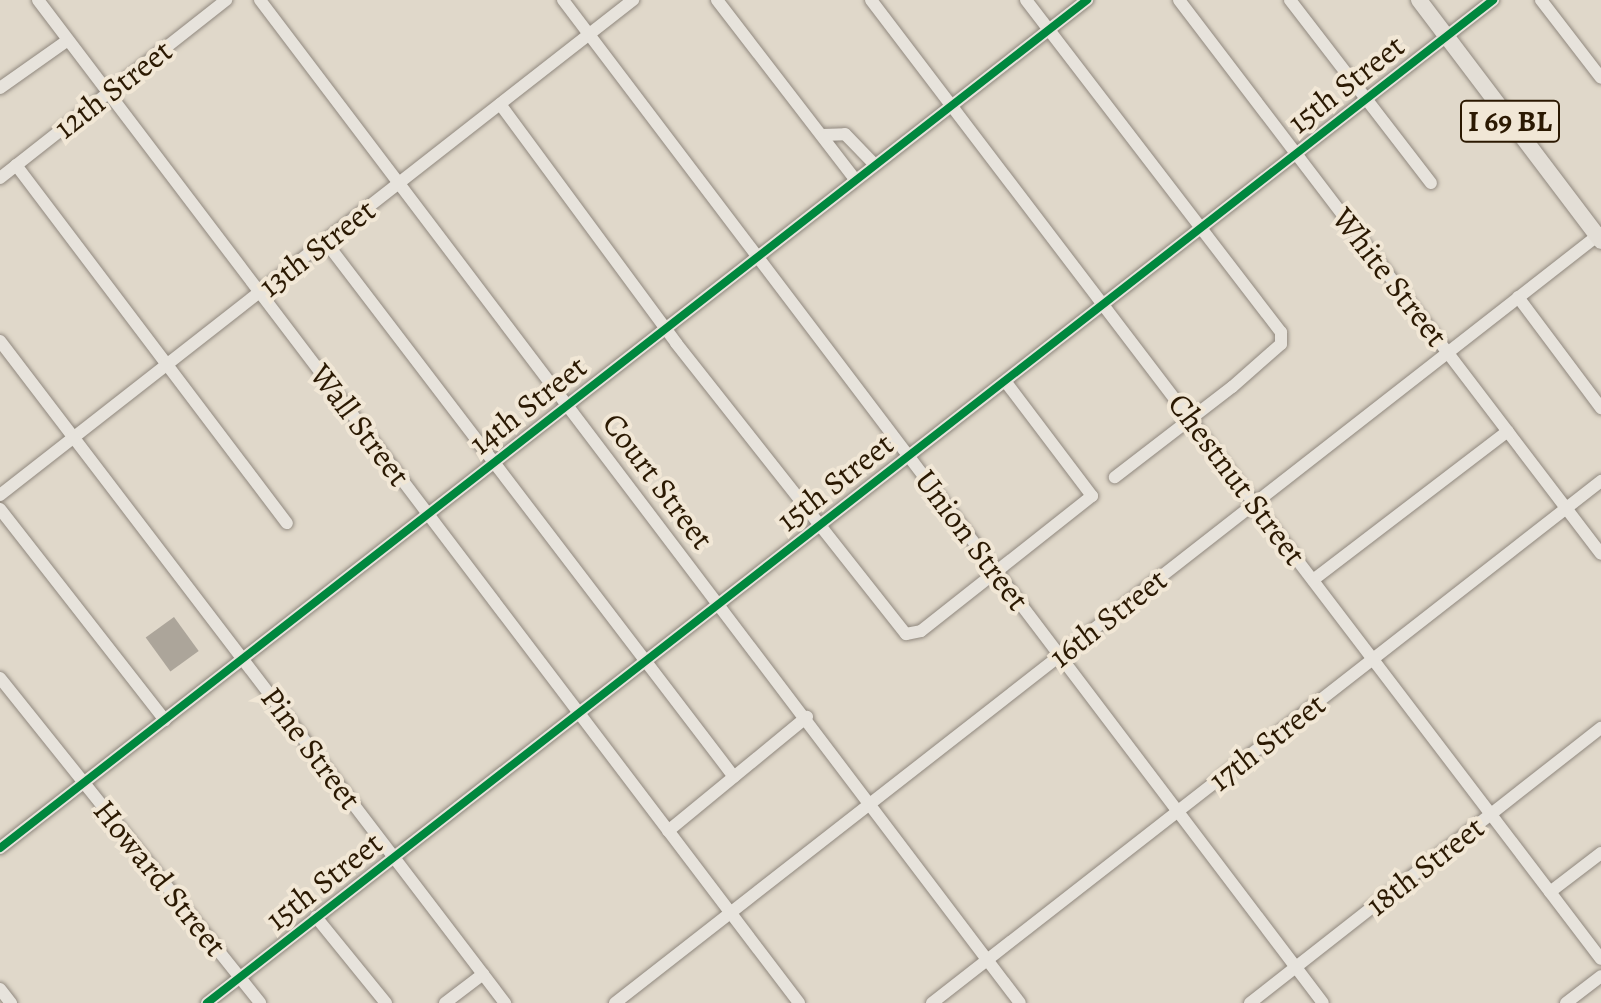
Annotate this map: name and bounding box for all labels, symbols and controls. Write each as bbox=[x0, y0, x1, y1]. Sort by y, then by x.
street label: 15th Street bbox=[1280, 27, 1412, 141]
street label: 12th Street bbox=[46, 31, 180, 147]
road number: I 69 BL bbox=[1460, 95, 1560, 147]
street label: 13th Street bbox=[251, 191, 383, 305]
street label: White Street bbox=[1324, 200, 1456, 354]
street label: 14th Street bbox=[462, 347, 594, 463]
street label: Wall Street bbox=[302, 356, 418, 494]
street label: Chestnut Street bbox=[1160, 385, 1314, 573]
street label: Court Street bbox=[594, 405, 722, 557]
street label: 15th Street bbox=[769, 425, 901, 539]
street label: Union Street bbox=[907, 462, 1037, 618]
street label: 16th Street bbox=[1042, 560, 1174, 676]
street label: Pine Street bbox=[253, 679, 369, 817]
street label: 17th Street bbox=[1201, 685, 1333, 799]
street label: Howard Street bbox=[85, 792, 235, 964]
street label: 18th Street bbox=[1358, 808, 1492, 924]
street label: 15th Street bbox=[258, 824, 390, 938]

